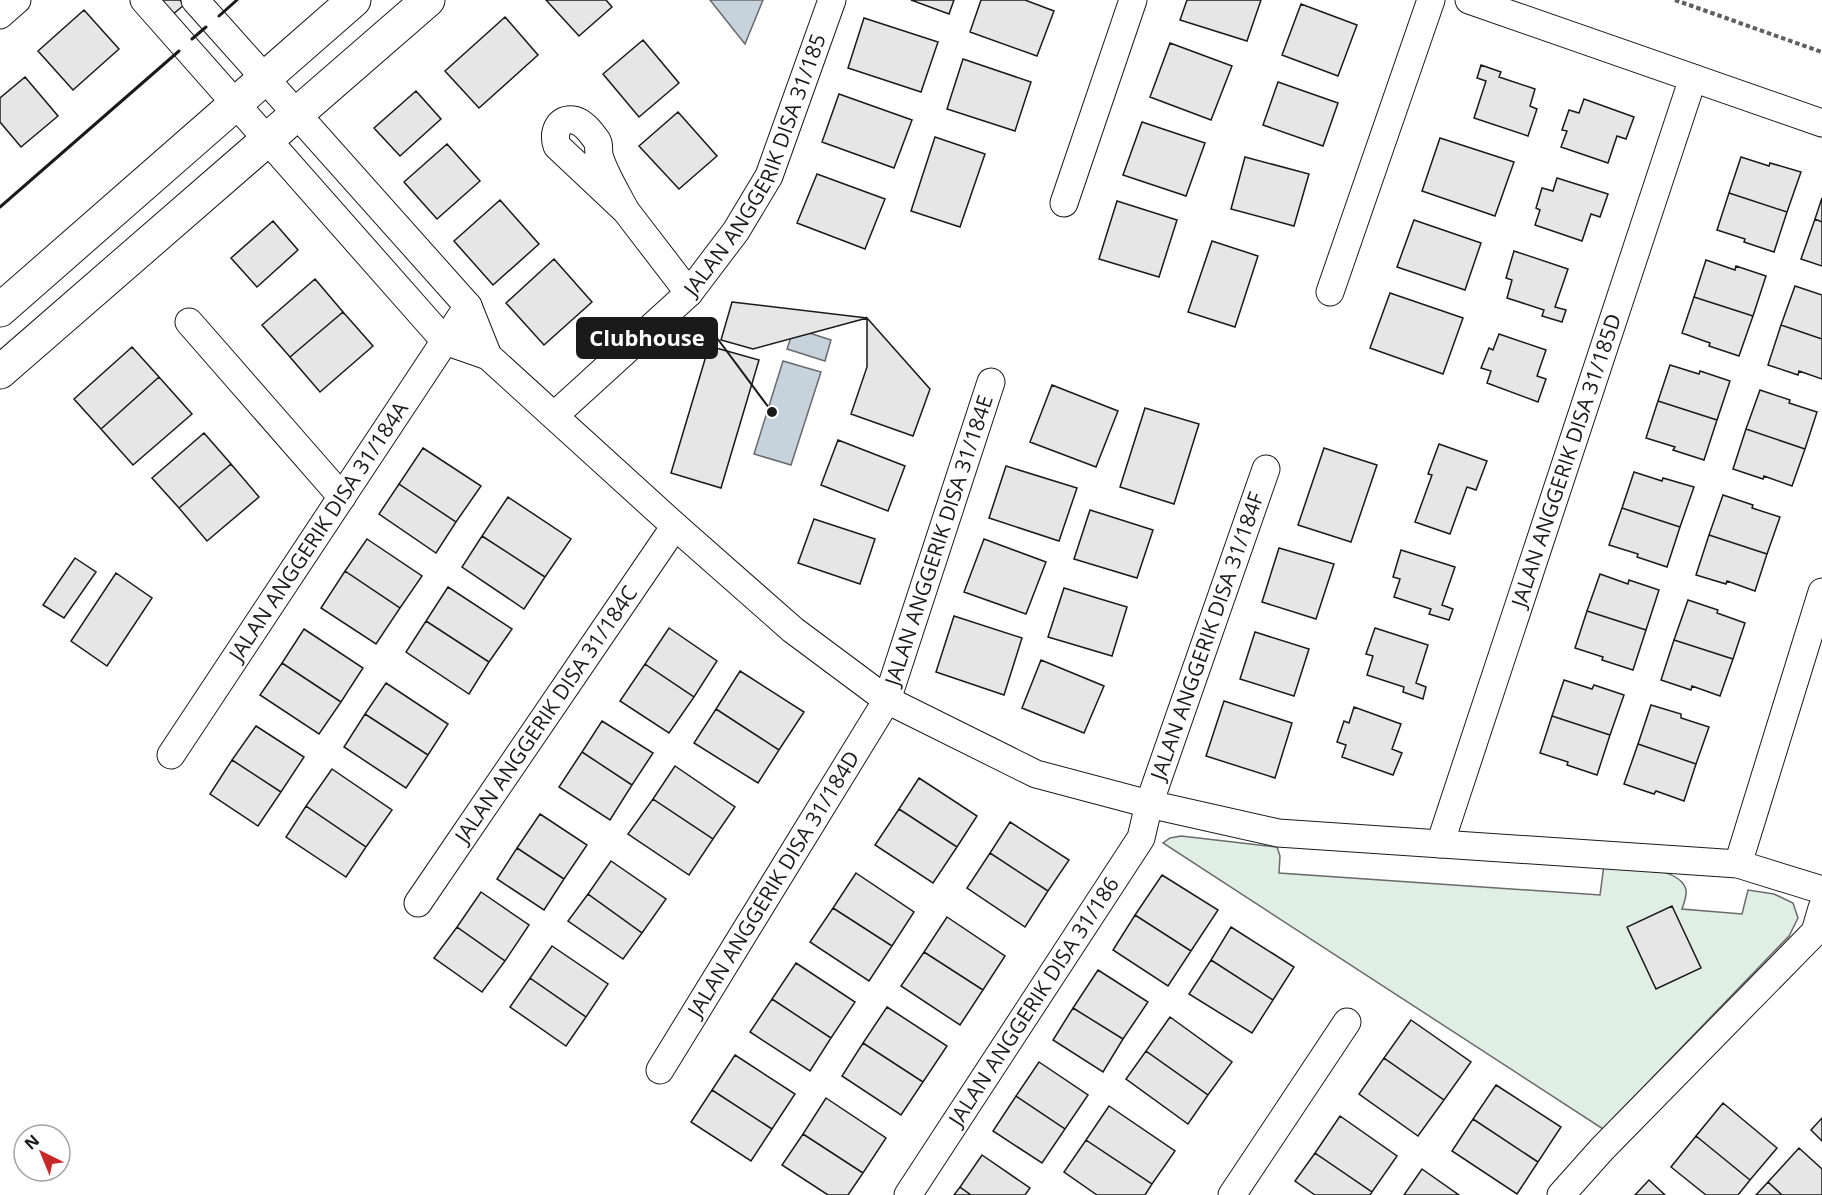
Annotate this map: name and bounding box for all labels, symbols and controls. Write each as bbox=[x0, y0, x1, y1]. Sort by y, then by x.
street label: JALAN ANGGERIK DISA 31/185 bbox=[676, 30, 832, 303]
street label: JALAN ANGGERIK DISA 31/185D bbox=[1504, 310, 1627, 612]
callout: Clubhouse bbox=[577, 318, 717, 358]
text: Clubhouse bbox=[589, 322, 705, 352]
street label: JALAN ANGGERIK DISA 31/184E bbox=[877, 391, 999, 691]
street label: JALAN ANGGERIK DISA 31/184A bbox=[221, 395, 414, 668]
street label: JALAN ANGGERIK DISA 31/184F bbox=[1143, 488, 1270, 785]
street label: JALAN ANGGERIK DISA 31/184C bbox=[447, 580, 643, 850]
street label: JALAN ANGGERIK DISA 31/184D bbox=[680, 745, 865, 1024]
street label: JALAN ANGGERIK DISA 31/186 bbox=[941, 871, 1125, 1133]
north arrow bbox=[12, 1123, 72, 1183]
text: N bbox=[20, 1130, 44, 1155]

